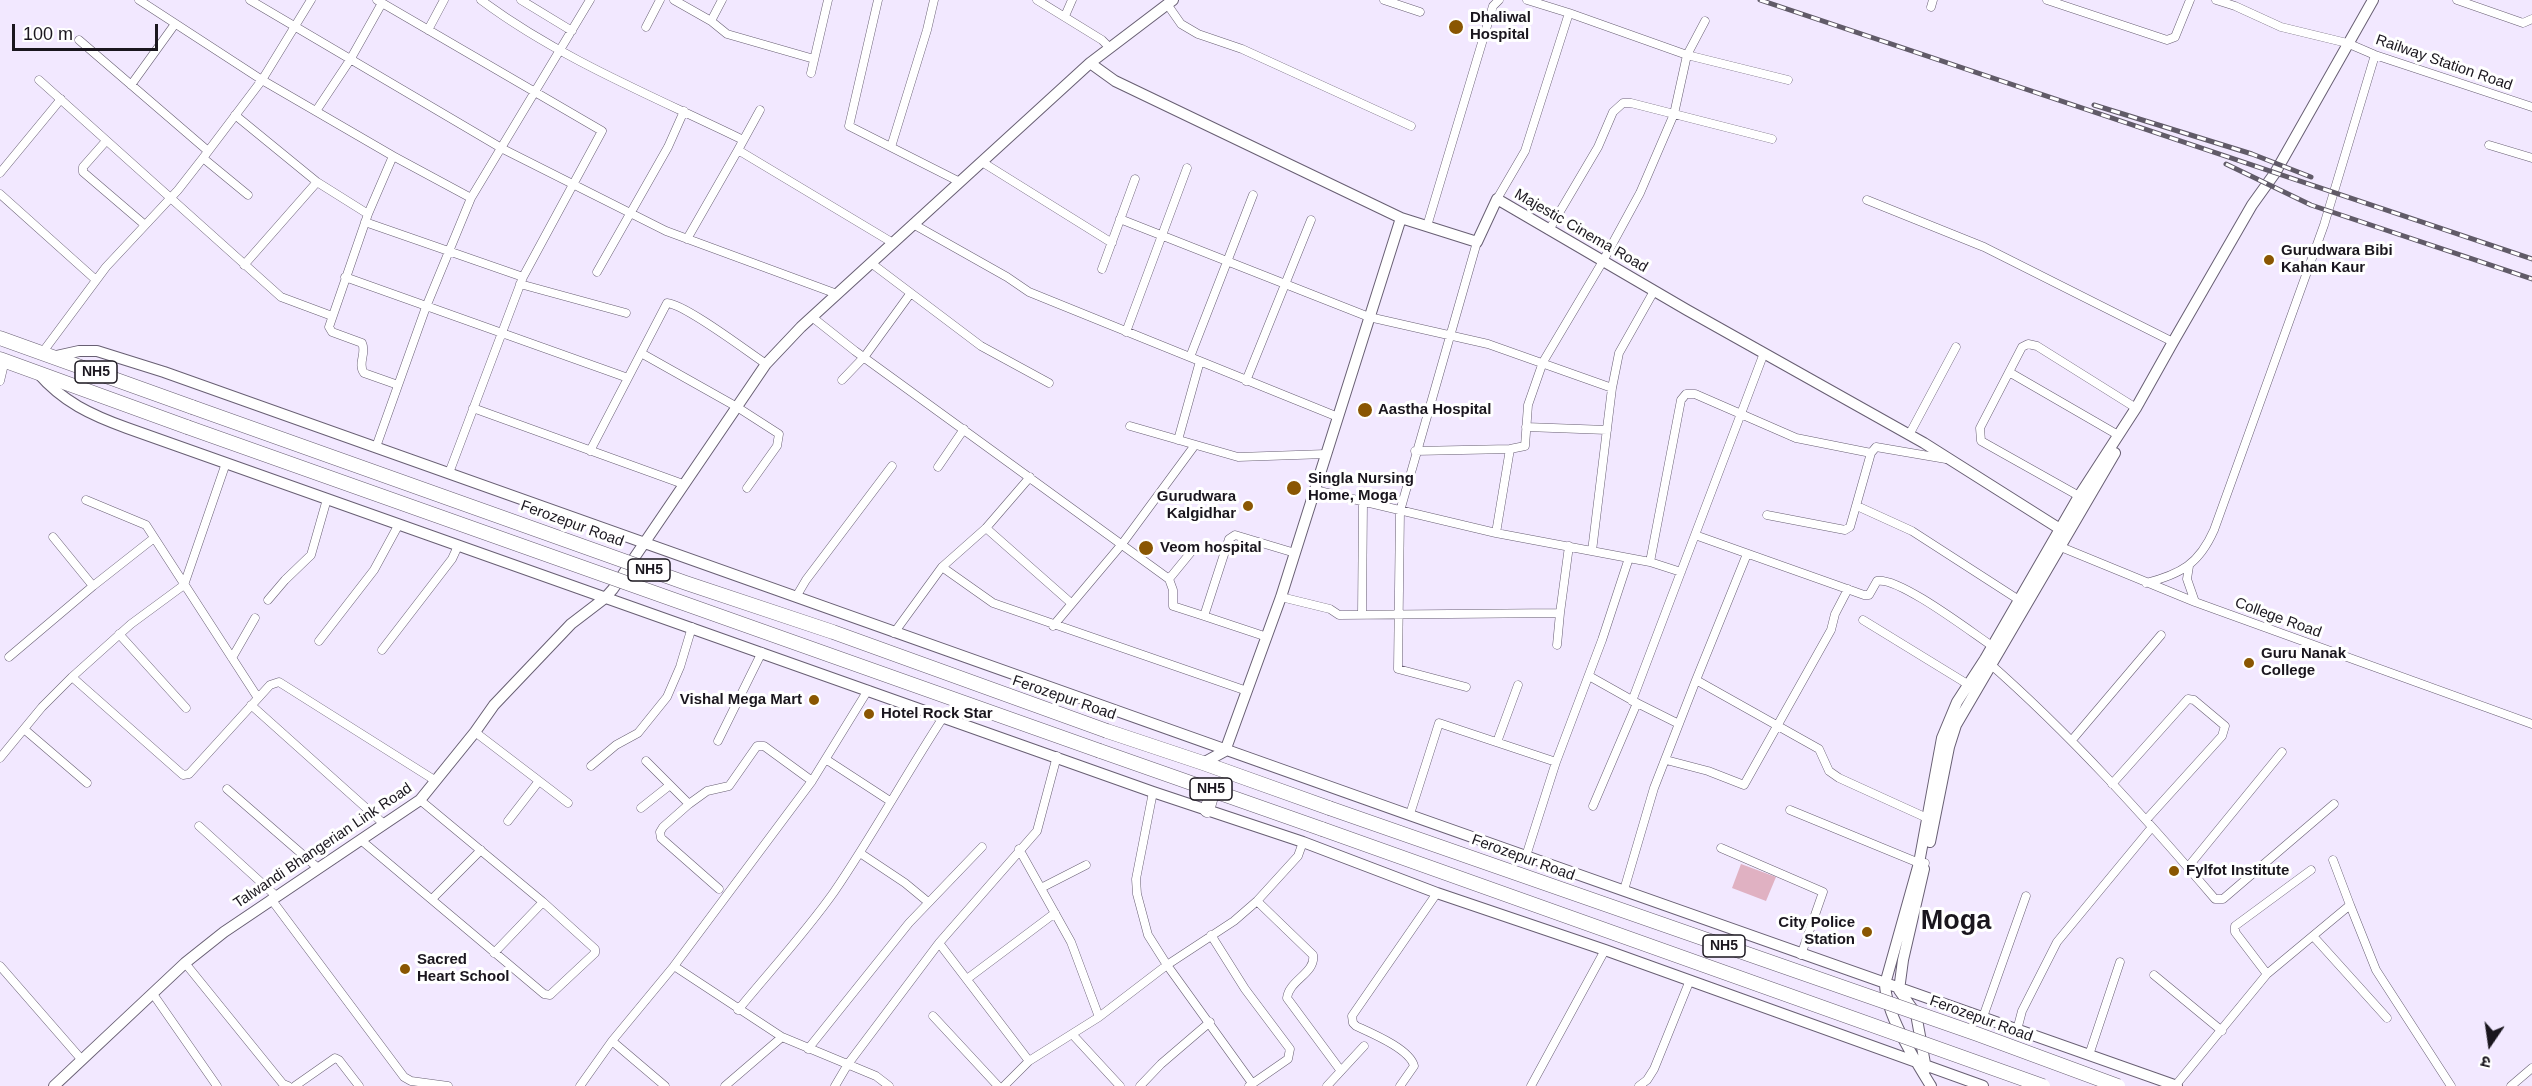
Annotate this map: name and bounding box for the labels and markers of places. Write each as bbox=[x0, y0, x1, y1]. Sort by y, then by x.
place label: Dhaliwal Hospital bbox=[1470, 9, 1531, 44]
marker: Dhaliwal Hospital bbox=[1447, 18, 1465, 36]
place label: Gurudwara Bibi Kahan Kaur bbox=[2281, 242, 2393, 277]
marker: Gurudwara Bibi Kahan Kaur bbox=[2262, 253, 2276, 267]
marker: Aastha Hospital bbox=[1356, 401, 1374, 419]
place label: Aastha Hospital bbox=[1378, 401, 1491, 419]
place label: Singla Nursing Home, Moga bbox=[1308, 470, 1414, 505]
marker: Singla Nursing Home, Moga bbox=[1285, 479, 1303, 497]
place label: Gurudwara Kalgidhar bbox=[1157, 488, 1236, 523]
marker: Gurudwara Kalgidhar bbox=[1241, 499, 1255, 513]
marker: Veom hospital bbox=[1137, 539, 1155, 557]
place label: Veom hospital bbox=[1160, 539, 1262, 557]
place label: Guru Nanak College bbox=[2261, 645, 2346, 680]
marker: Guru Nanak College bbox=[2242, 656, 2256, 670]
place label: Vishal Mega Mart bbox=[680, 691, 802, 709]
marker: Vishal Mega Mart bbox=[807, 693, 821, 707]
place label: Hotel Rock Star bbox=[881, 705, 993, 723]
marker: Hotel Rock Star bbox=[862, 707, 876, 721]
place label: Fylfot Institute bbox=[2186, 862, 2289, 880]
marker: Fylfot Institute bbox=[2167, 864, 2181, 878]
place label: City Police Station bbox=[1778, 914, 1855, 949]
marker: City Police Station bbox=[1860, 925, 1874, 939]
place label: Sacred Heart School bbox=[417, 951, 510, 986]
marker: Sacred Heart School bbox=[398, 962, 412, 976]

